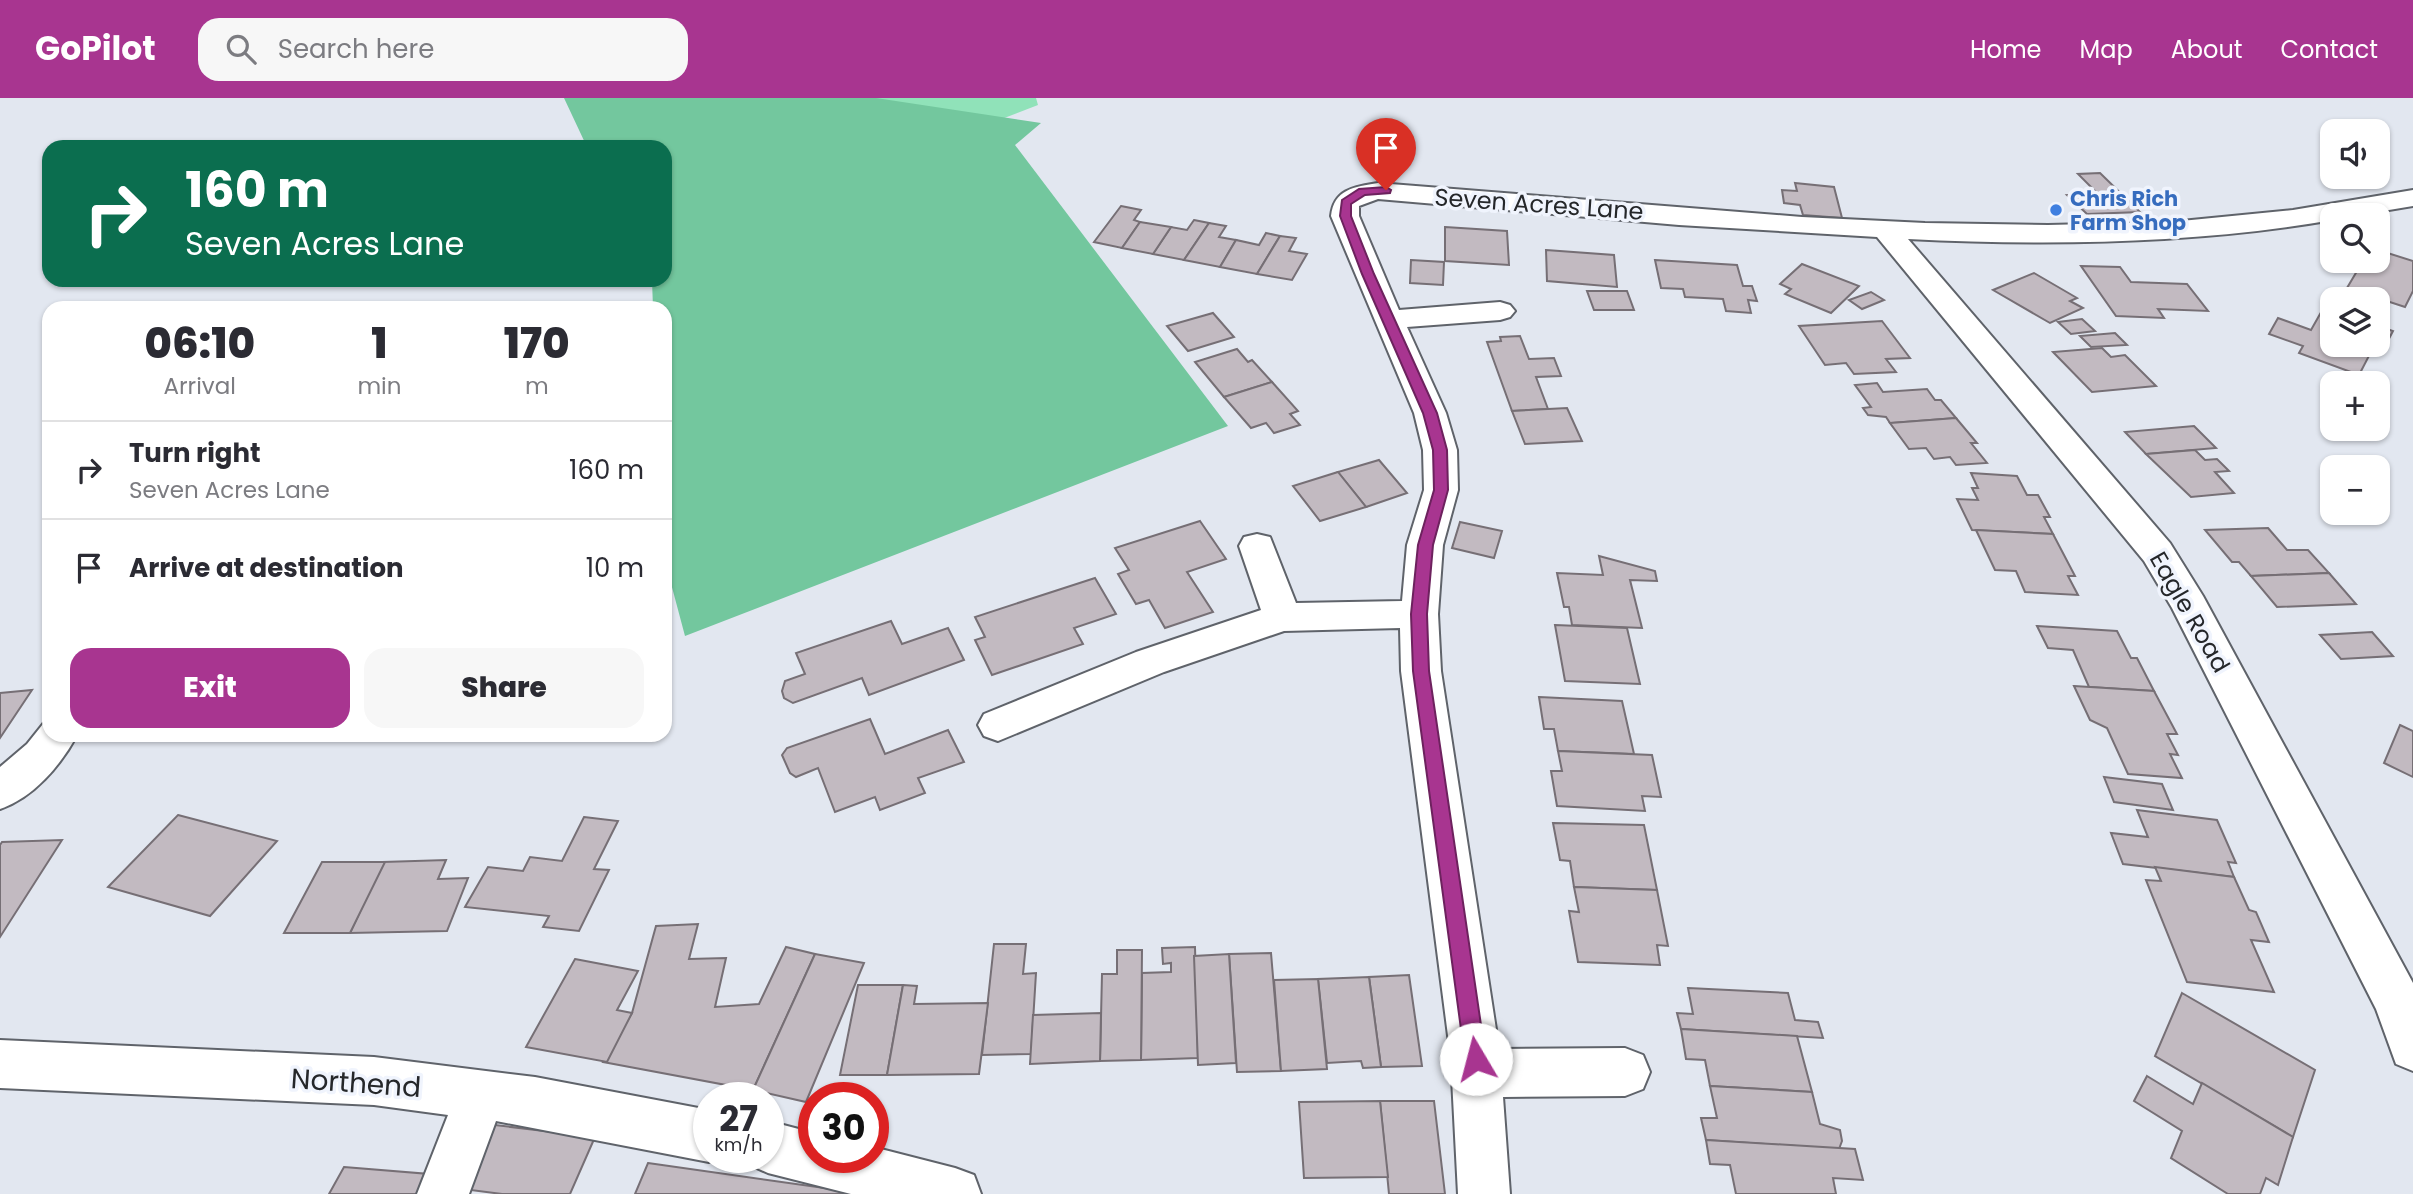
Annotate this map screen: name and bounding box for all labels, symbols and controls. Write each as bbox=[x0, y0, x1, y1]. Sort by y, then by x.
search box bbox=[198, 18, 688, 81]
text: GoPilot bbox=[35, 25, 156, 72]
icon: search bbox=[222, 30, 260, 68]
text: Search here bbox=[278, 31, 434, 67]
text: Home bbox=[1970, 33, 2042, 66]
text: Map bbox=[2080, 33, 2133, 66]
text: About bbox=[2171, 33, 2242, 66]
text: Contact bbox=[2280, 33, 2378, 66]
pin bbox=[1356, 118, 1416, 190]
map controls bbox=[2320, 119, 2390, 525]
button: sound bbox=[2320, 119, 2390, 189]
icon: arrive bbox=[1367, 129, 1405, 167]
text: 160 m bbox=[185, 156, 329, 224]
icon: right bbox=[70, 168, 161, 259]
street label: Seven Acres Lane bbox=[1433, 180, 1645, 228]
place label: Chris Rich Farm Shop bbox=[2070, 184, 2186, 237]
marker: Chris Rich Farm Shop bbox=[2048, 202, 2064, 218]
button: search bbox=[2320, 203, 2390, 273]
text: Seven Acres Lane bbox=[185, 221, 464, 266]
button: layers bbox=[2320, 287, 2390, 357]
text: 06:10 bbox=[144, 314, 255, 373]
text: 1 bbox=[371, 314, 388, 373]
text: 170 bbox=[504, 314, 570, 373]
text: Arrival bbox=[163, 370, 236, 402]
text: min bbox=[357, 370, 402, 402]
text: m bbox=[525, 370, 549, 402]
button: + bbox=[2320, 371, 2390, 441]
text: Turn right bbox=[129, 435, 261, 471]
icon: right bbox=[70, 451, 108, 489]
text: 160 m bbox=[569, 452, 644, 488]
button: − bbox=[2320, 455, 2390, 525]
text: Seven Acres Lane bbox=[129, 474, 330, 506]
street label: Eagle Road bbox=[2142, 546, 2238, 678]
icon: arrive bbox=[70, 549, 108, 587]
text: Arrive at destination bbox=[129, 550, 404, 586]
text: 10 m bbox=[586, 550, 644, 586]
button: Exit bbox=[70, 648, 350, 728]
button: Share bbox=[364, 648, 644, 728]
position arrow bbox=[1439, 1022, 1513, 1096]
street label: Northend bbox=[290, 1059, 422, 1107]
speed limit sign: 30 bbox=[798, 1082, 889, 1173]
text: 27 bbox=[719, 1094, 758, 1143]
text: km/h bbox=[715, 1132, 762, 1157]

